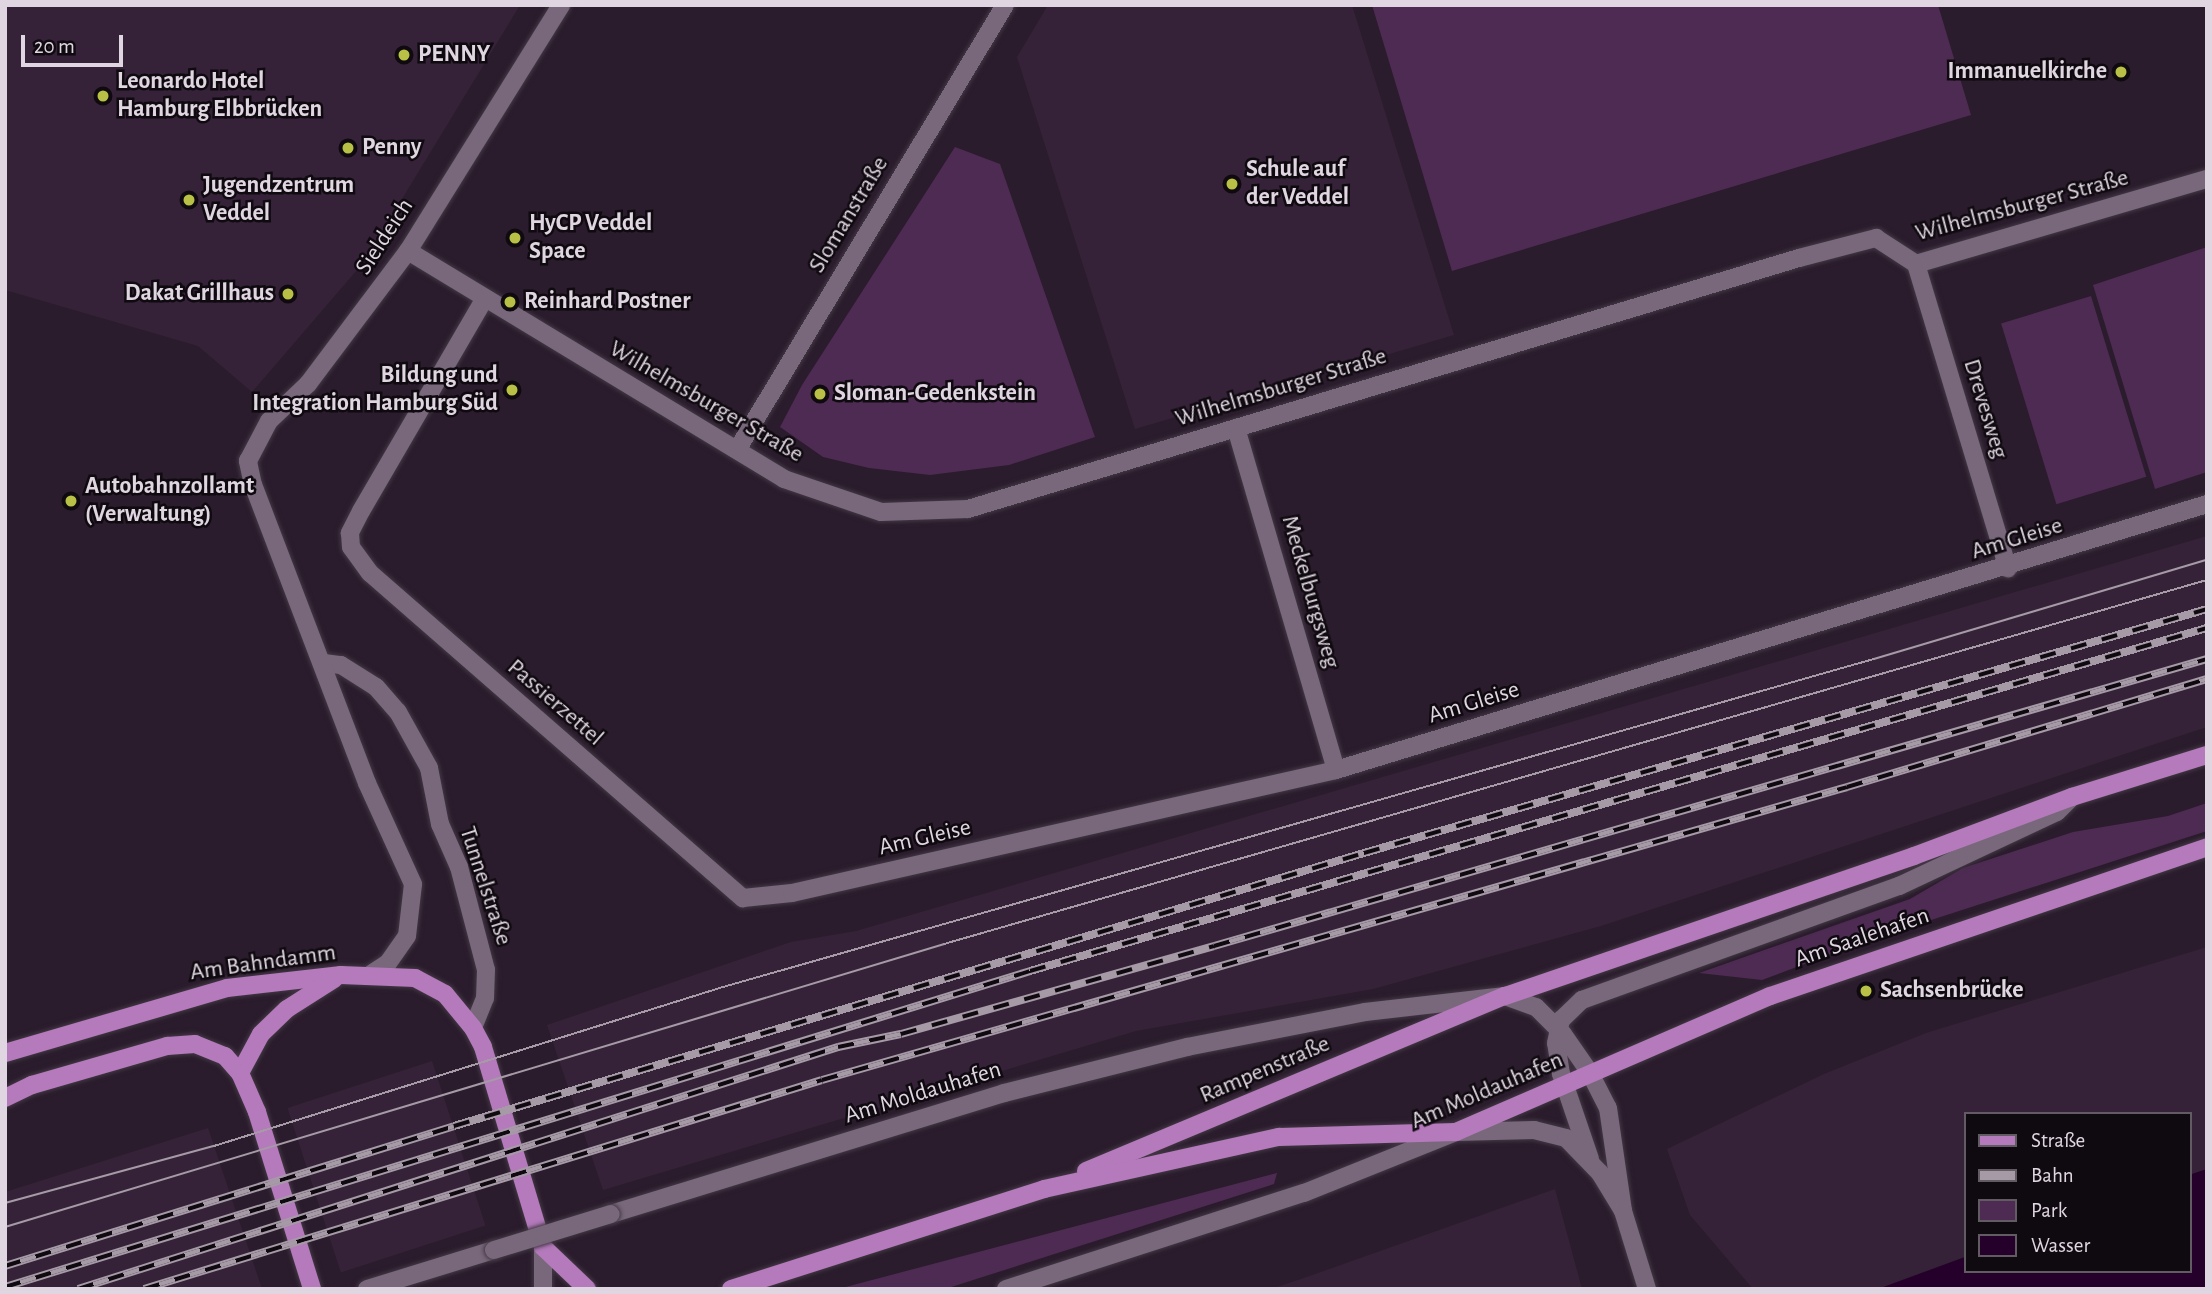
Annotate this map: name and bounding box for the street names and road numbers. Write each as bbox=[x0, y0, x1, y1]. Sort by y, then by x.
street label: Slomanstraße bbox=[803, 152, 895, 278]
street label: Wilhelmsburger Straße bbox=[1912, 164, 2132, 248]
street label: Sieldeich bbox=[350, 193, 420, 281]
street label: Wilhelmsburger Straße bbox=[604, 335, 808, 469]
street label: Wilhelmsburger Straße bbox=[1172, 342, 1390, 434]
street label: Drevesweg bbox=[1956, 356, 2014, 462]
street label: Meckelburgsweg bbox=[1274, 512, 1346, 672]
street label: Am Gleise bbox=[1968, 512, 2066, 566]
street label: Passierzettel bbox=[501, 653, 609, 753]
street label: Am Gleise bbox=[1425, 676, 1523, 730]
street label: Am Gleise bbox=[876, 813, 974, 863]
street label: Tunnelstraße bbox=[452, 823, 518, 949]
street label: Am Saalehafen bbox=[1791, 902, 1933, 974]
street label: Am Bahndamm bbox=[188, 939, 338, 987]
street label: Rampenstraße bbox=[1196, 1030, 1334, 1110]
street label: Am Moldauhafen bbox=[1407, 1046, 1567, 1136]
street label: Am Moldauhafen bbox=[841, 1055, 1005, 1131]

